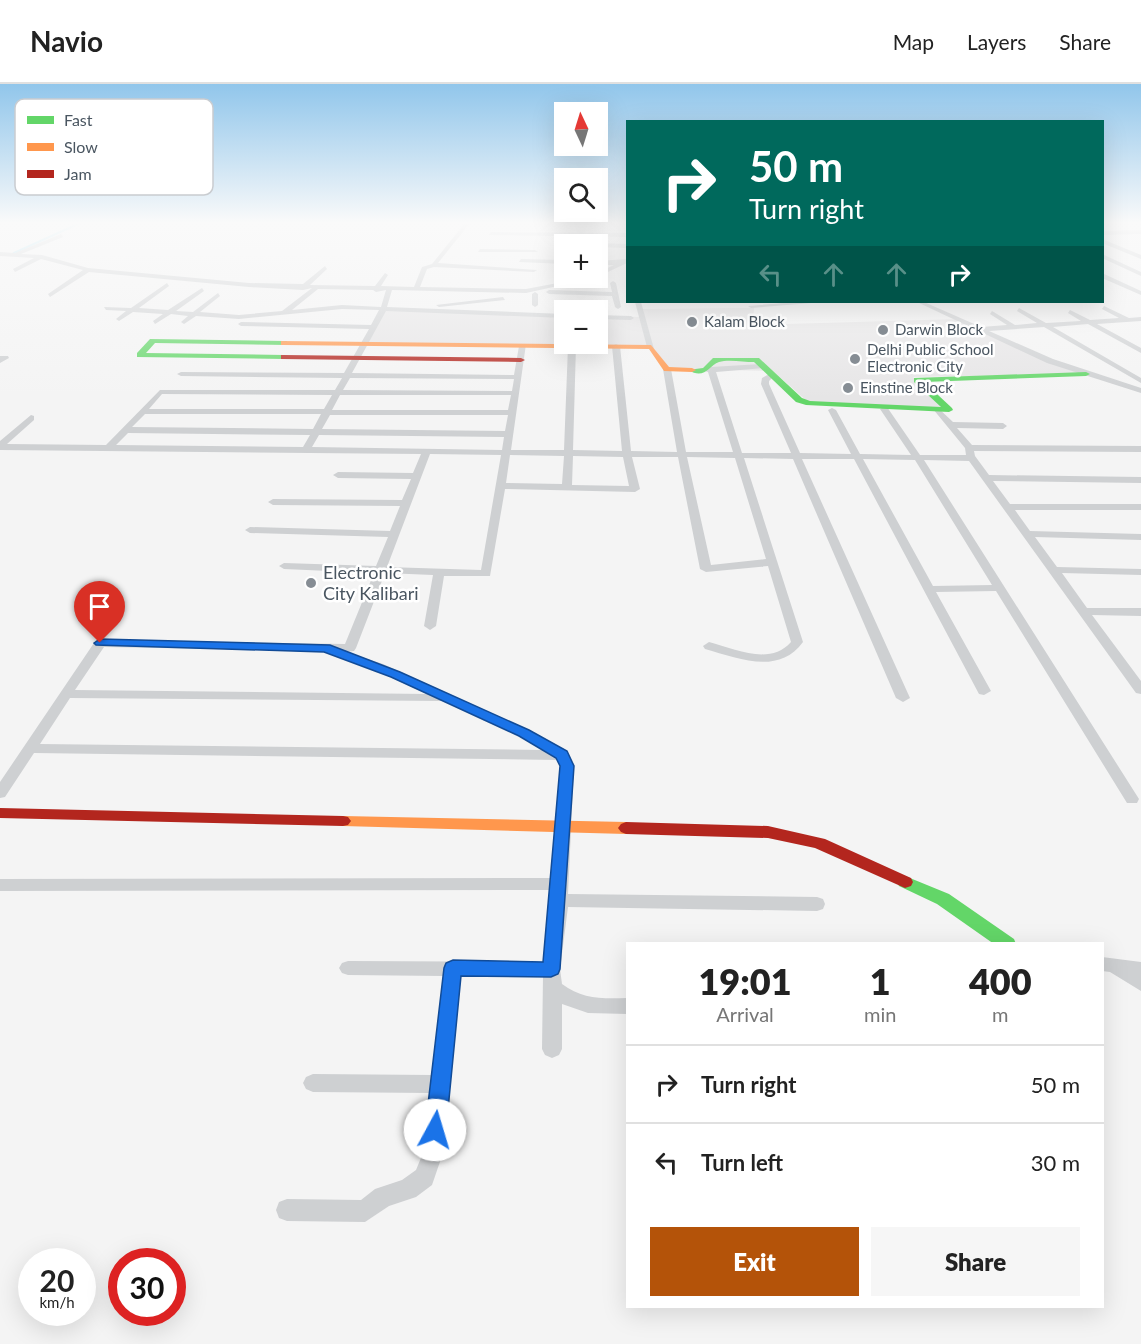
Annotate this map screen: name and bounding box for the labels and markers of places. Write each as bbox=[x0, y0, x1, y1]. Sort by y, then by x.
place label: Kalam Block bbox=[704, 312, 785, 330]
marker: Kalam Block bbox=[685, 315, 699, 329]
place label: Darwin Block bbox=[895, 320, 983, 338]
marker: Darwin Block bbox=[876, 323, 890, 337]
place label: Delhi Public School Electronic City bbox=[867, 340, 994, 375]
marker: Delhi Public School Electronic City bbox=[848, 352, 862, 366]
place label: Einstine Block bbox=[860, 378, 953, 396]
marker: Einstine Block bbox=[841, 381, 855, 395]
place label: Electronic City Kalibari bbox=[323, 561, 419, 604]
marker: Electronic City Kalibari bbox=[304, 576, 318, 590]
pin bbox=[74, 581, 125, 643]

